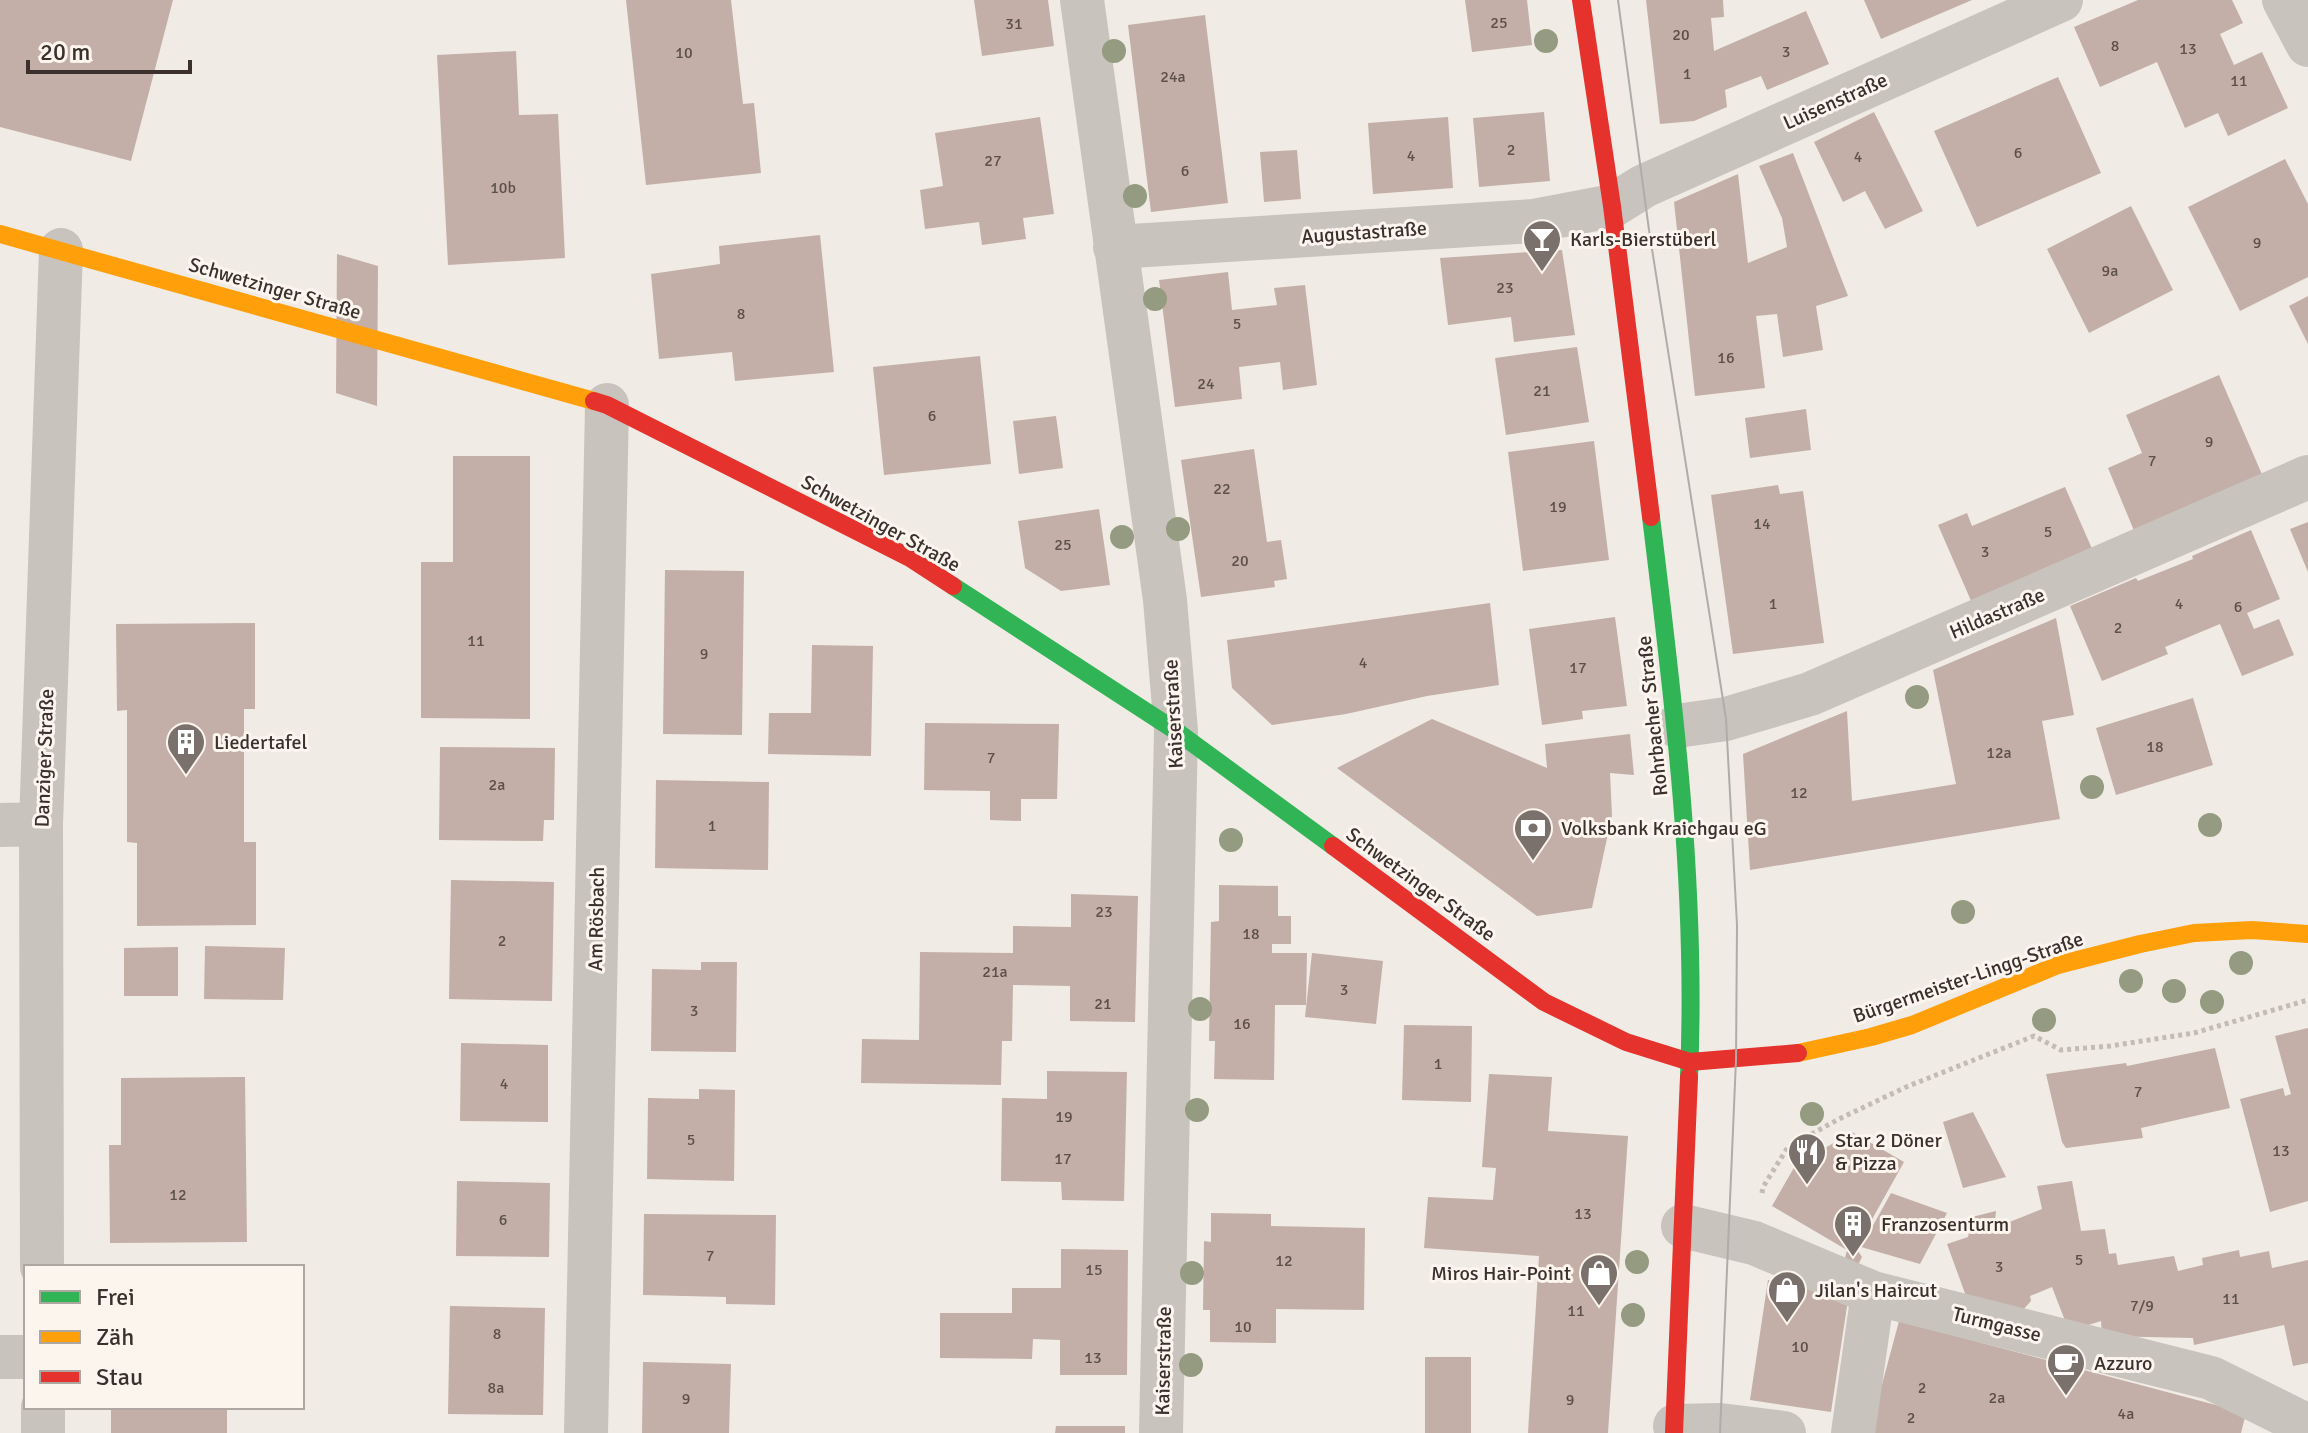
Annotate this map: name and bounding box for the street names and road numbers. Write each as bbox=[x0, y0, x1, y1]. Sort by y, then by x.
street label: Luisenstraße bbox=[1779, 67, 1891, 136]
street label: Augustastraße bbox=[1300, 216, 1428, 249]
street label: Schwetzinger Straße bbox=[186, 252, 364, 325]
street label: Schwetzinger Straße bbox=[797, 469, 965, 578]
street label: Hildastraße bbox=[1946, 582, 2049, 645]
street label: Rohrbacher Straße bbox=[1632, 635, 1673, 797]
street label: Kaiserstraße bbox=[1158, 659, 1189, 769]
street label: Danziger Straße bbox=[30, 688, 59, 828]
street label: Schwetzinger Straße bbox=[1341, 822, 1500, 947]
street label: Am Rösbach bbox=[583, 867, 610, 971]
street label: Bürgermeister-Lingg-Straße bbox=[1850, 926, 2087, 1029]
street label: Turmgasse bbox=[1950, 1301, 2044, 1348]
street label: Kaiserstraße bbox=[1150, 1306, 1177, 1416]

